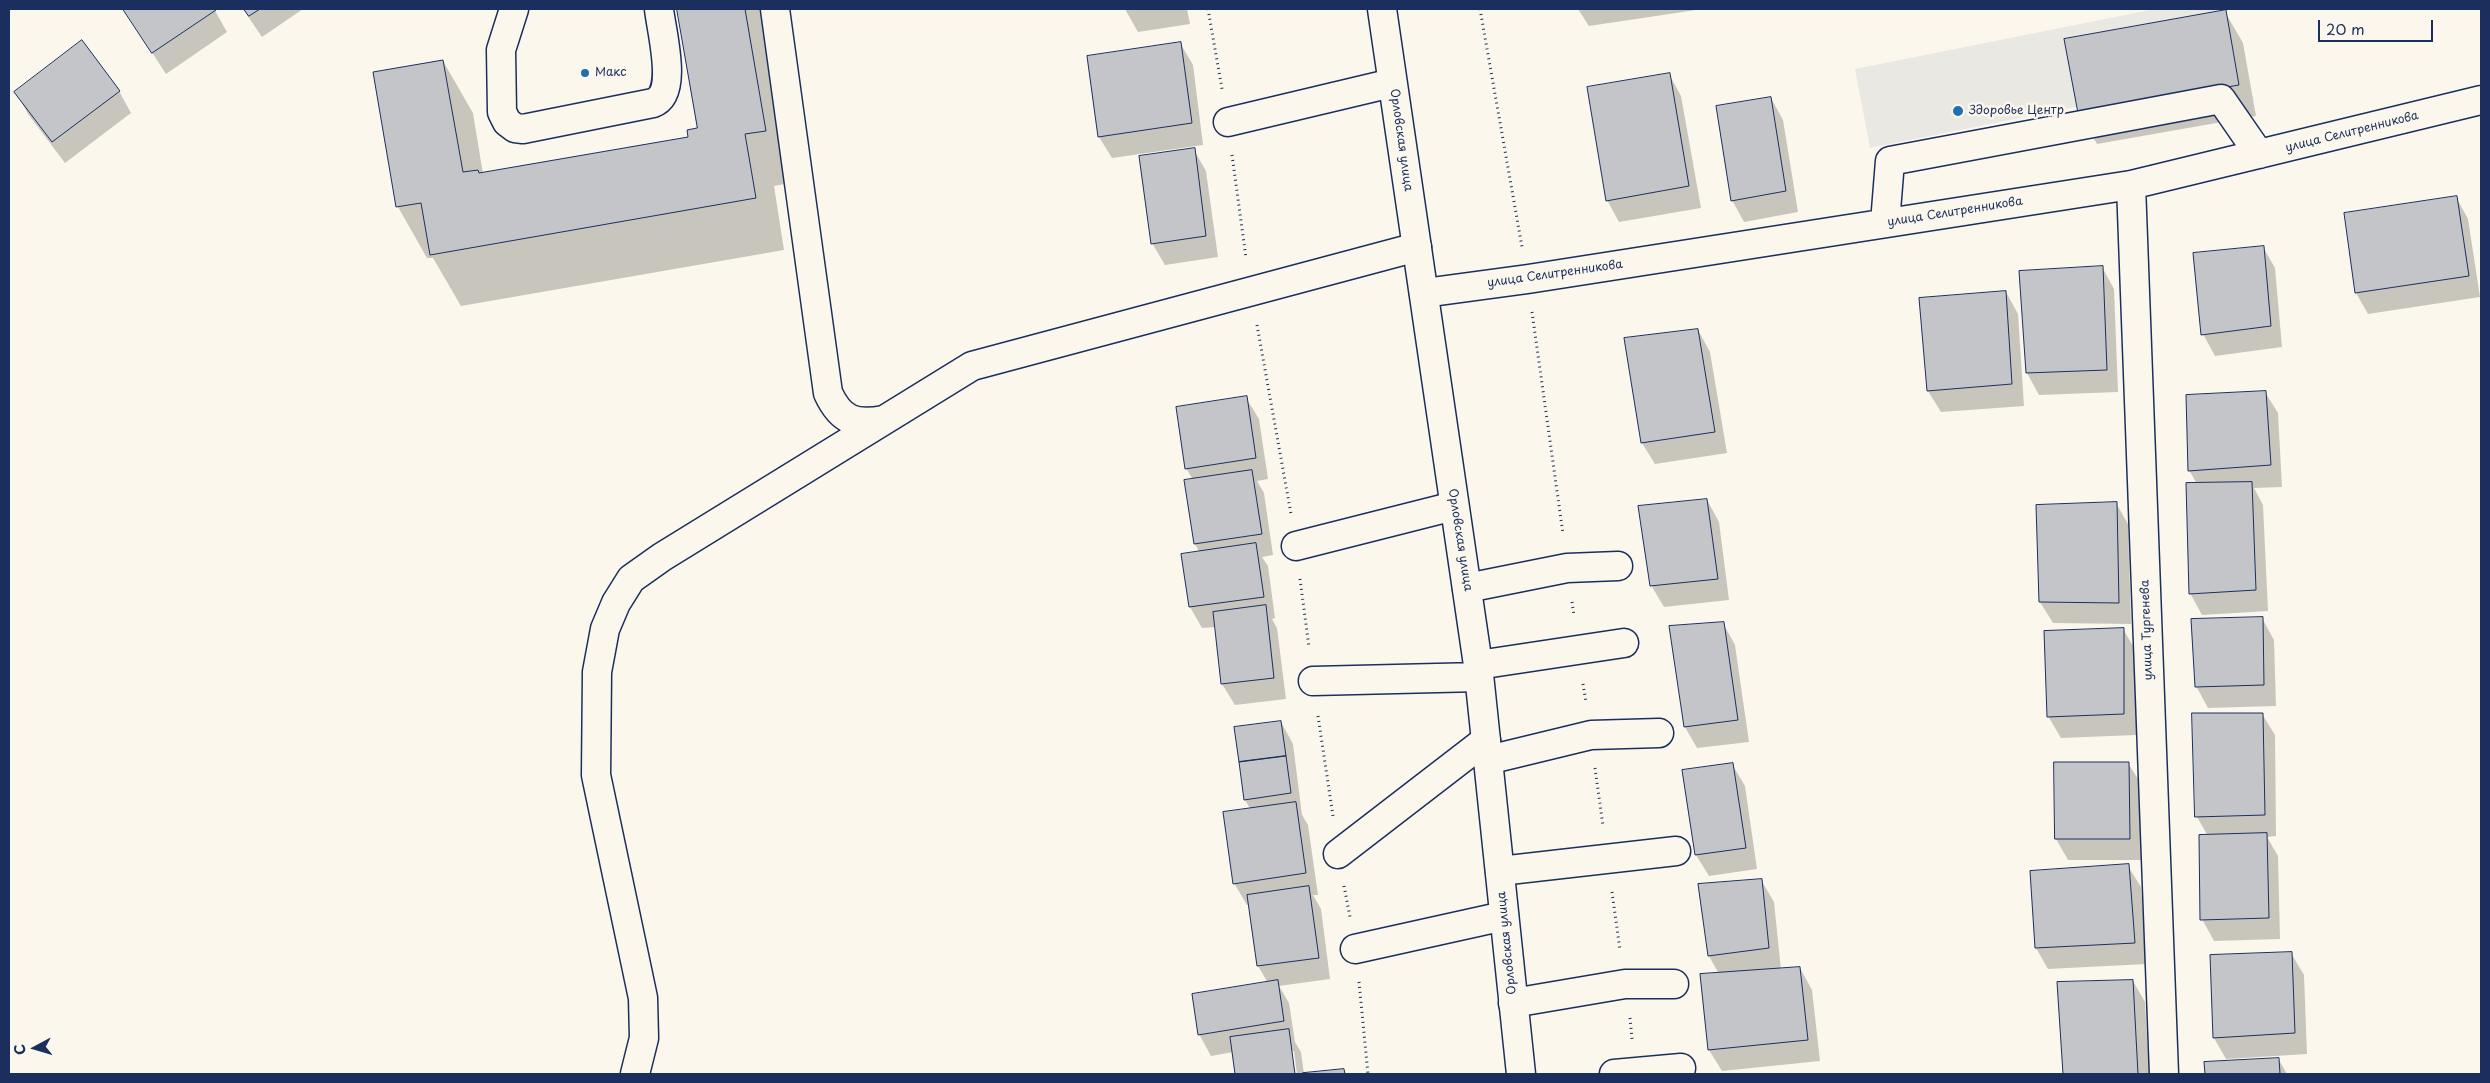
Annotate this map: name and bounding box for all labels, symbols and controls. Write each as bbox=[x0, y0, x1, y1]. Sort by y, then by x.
scale bar bbox=[2320, 10, 2435, 42]
text: 20 m bbox=[2326, 17, 2365, 40]
place label: Макс bbox=[595, 66, 627, 80]
marker: Макс bbox=[579, 67, 591, 79]
street label: Орловская улица bbox=[1387, 88, 1415, 192]
marker: Здоровье Центр bbox=[1951, 104, 1965, 118]
place label: Здоровье Центр bbox=[1969, 104, 2064, 118]
street label: улица Селитренникова bbox=[2284, 108, 2420, 156]
street label: улица Селитренникова bbox=[1886, 194, 2024, 230]
street label: улица Селитренникова bbox=[1486, 257, 1624, 291]
street label: Орловская улица bbox=[1445, 488, 1475, 592]
street label: улица Тургенева bbox=[2138, 579, 2156, 681]
street label: Орловская улица bbox=[1494, 891, 1520, 995]
north arrow bbox=[10, 1023, 60, 1073]
text: С bbox=[9, 1043, 31, 1056]

